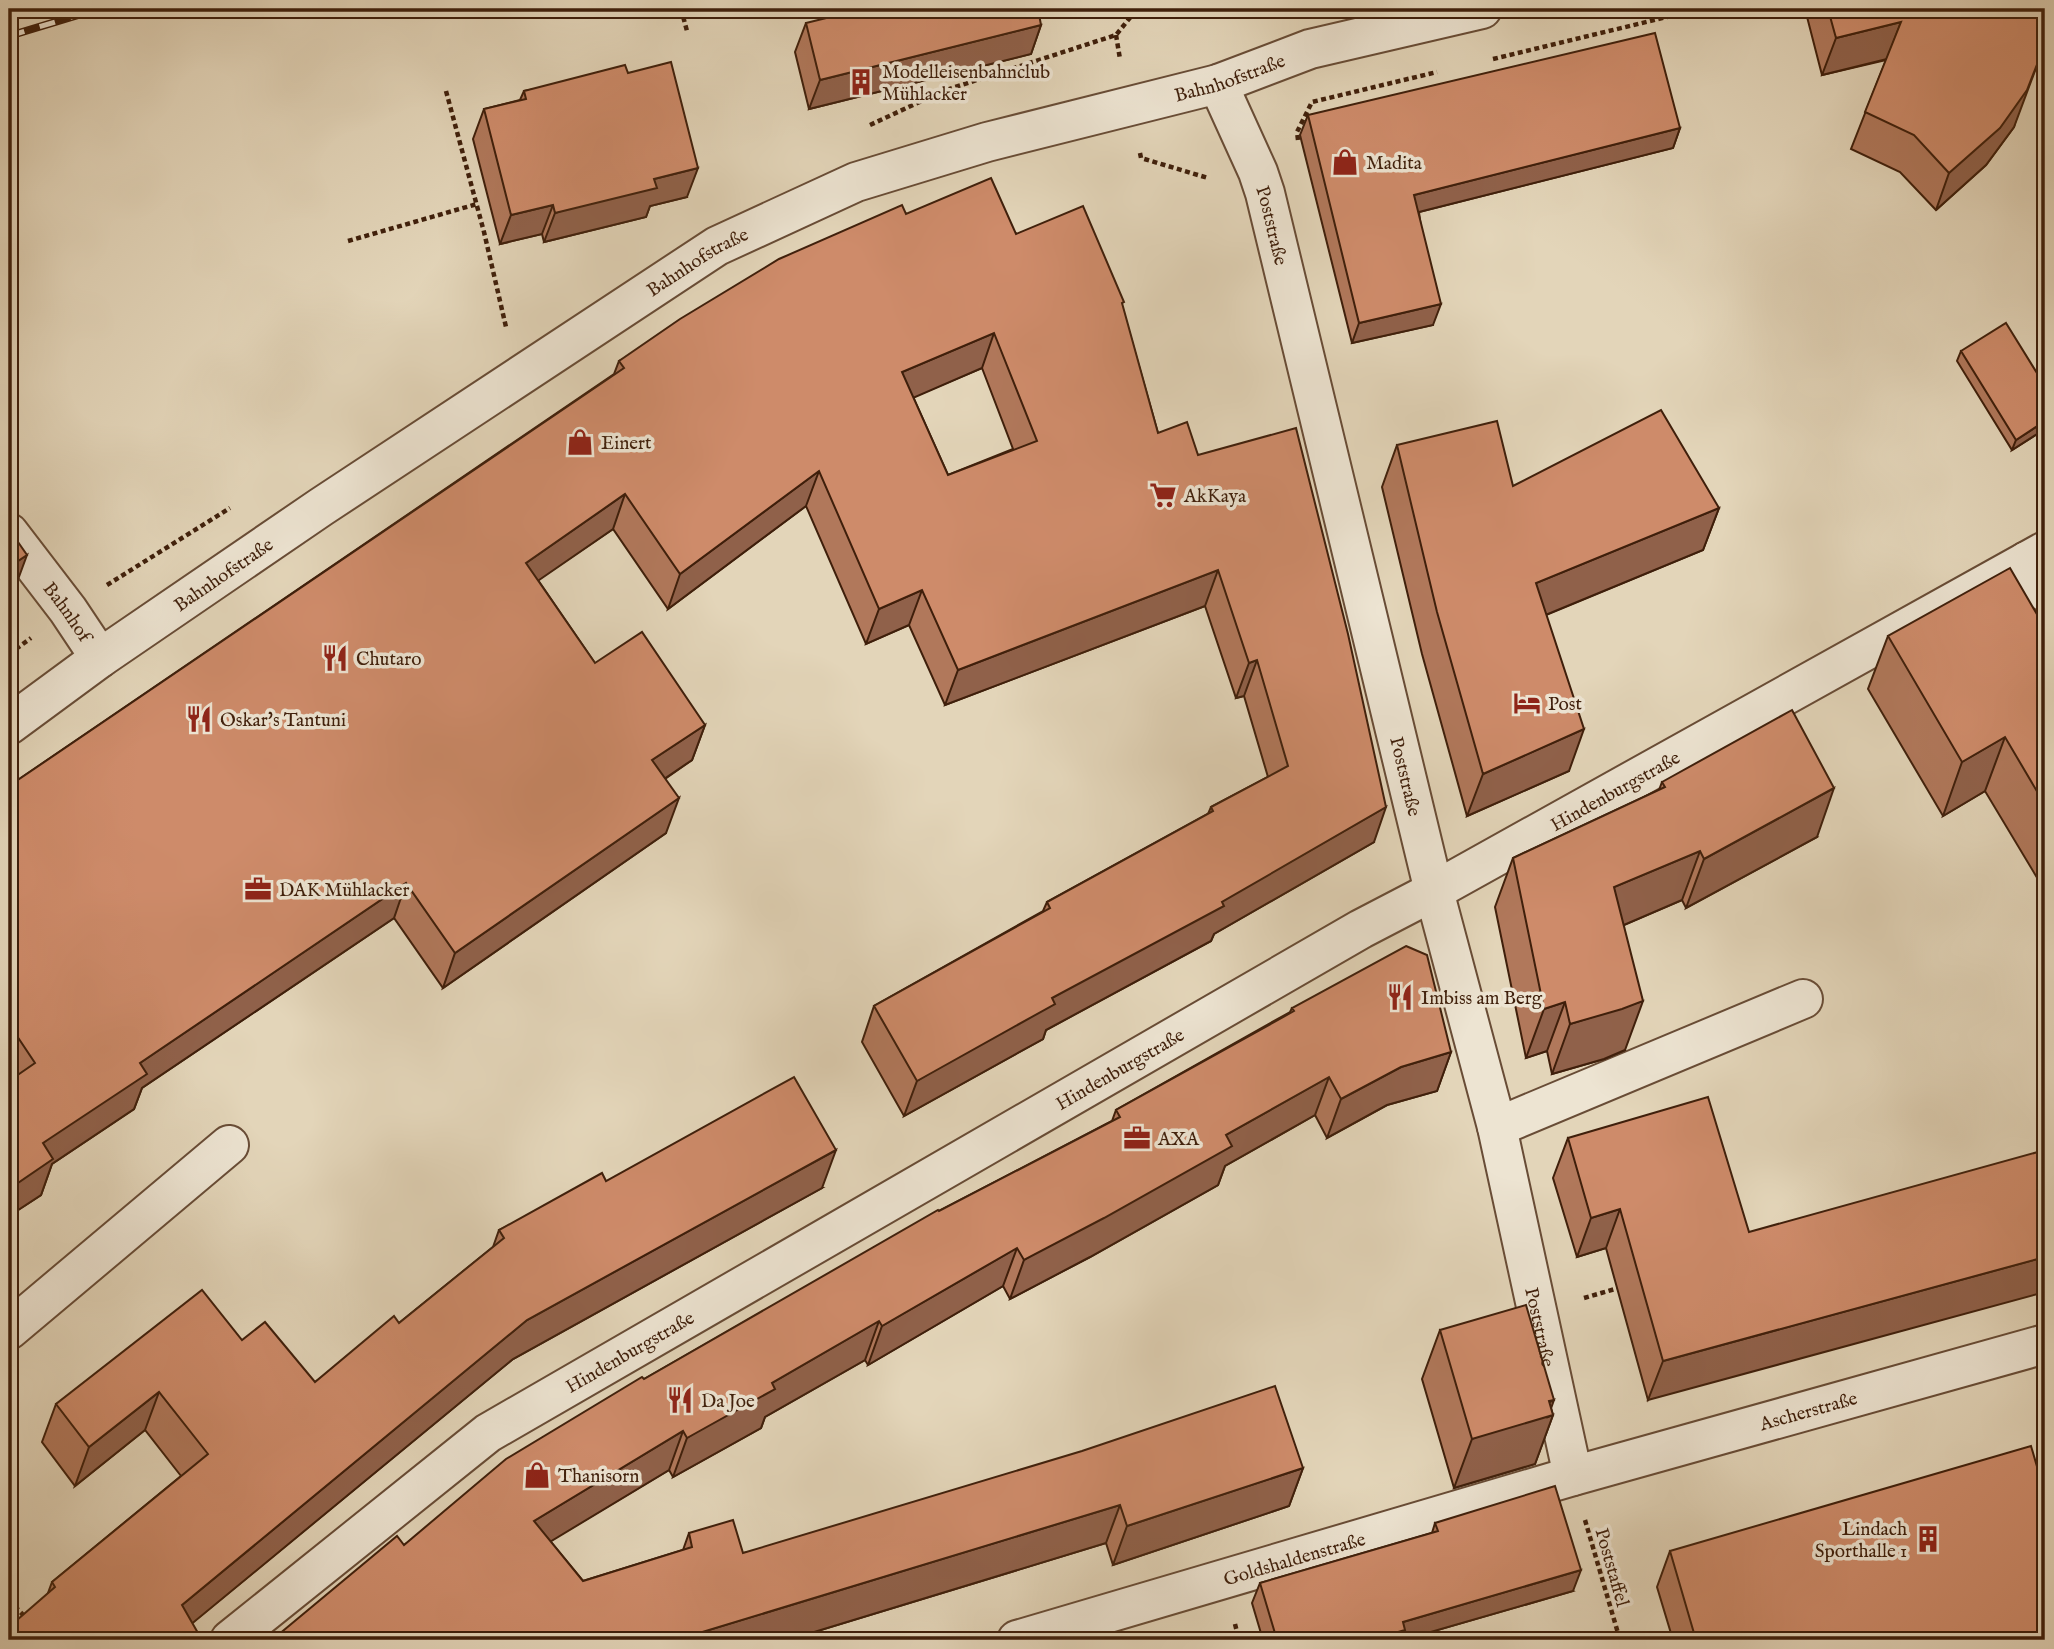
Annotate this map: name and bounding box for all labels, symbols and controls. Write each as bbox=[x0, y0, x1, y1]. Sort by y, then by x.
street label: Bahnhofstraße bbox=[1172, 50, 1289, 108]
place label: Modelleisenbahnclub Mühlacker bbox=[882, 61, 1050, 107]
building icon: Modelleisenbahnclub Mühlacker bbox=[846, 67, 876, 97]
shop icon: Madita bbox=[1330, 147, 1360, 177]
place label: Madita bbox=[1366, 152, 1423, 176]
street label: Poststraße bbox=[1249, 183, 1292, 268]
street label: Bahnhofstraße bbox=[643, 223, 753, 303]
shop icon: Einert bbox=[565, 427, 595, 457]
place label: Einert bbox=[601, 432, 652, 456]
supermarket icon: AkKaya bbox=[1148, 480, 1178, 510]
place label: AkKaya bbox=[1183, 485, 1247, 509]
street label: Bahnhofstraße bbox=[170, 533, 279, 618]
street label: Bahnhof bbox=[37, 578, 97, 650]
restaurant icon: Chutaro bbox=[320, 643, 350, 673]
place label: Chutaro bbox=[356, 648, 421, 672]
hotel icon: Post bbox=[1512, 688, 1542, 718]
place label: Post bbox=[1548, 693, 1583, 717]
restaurant icon: Oskar's Tantuni bbox=[184, 704, 214, 734]
place label: Oskar's Tantuni bbox=[220, 709, 346, 733]
street label: Poststraße bbox=[1383, 735, 1426, 819]
street label: Hindenburgstraße bbox=[1547, 746, 1685, 838]
office icon: DAK Mühlacker bbox=[243, 874, 273, 904]
place label: DAK Mühlacker bbox=[279, 879, 410, 903]
restaurant icon: Imbiss am Berg bbox=[1385, 982, 1415, 1012]
place label: Imbiss am Berg bbox=[1421, 987, 1543, 1011]
street label: Hindenburgstraße bbox=[1052, 1023, 1189, 1117]
office icon: AXA bbox=[1122, 1123, 1152, 1153]
place label: AXA bbox=[1157, 1128, 1200, 1152]
street label: Poststraße bbox=[1518, 1285, 1559, 1370]
street label: Hindenburgstraße bbox=[562, 1306, 699, 1400]
restaurant icon: Da Joe bbox=[665, 1385, 695, 1415]
street label: Ascherstraße bbox=[1756, 1387, 1861, 1437]
place label: Da Joe bbox=[701, 1390, 755, 1414]
shop icon: Thanisorn bbox=[522, 1460, 552, 1490]
place label: Thanisorn bbox=[558, 1465, 639, 1489]
place label: Lindach Sporthalle 1 bbox=[1815, 1518, 1907, 1564]
building icon: Lindach Sporthalle 1 bbox=[1913, 1524, 1943, 1554]
street label: Poststaffel bbox=[1588, 1525, 1634, 1610]
street label: Goldshaldenstraße bbox=[1221, 1528, 1369, 1592]

